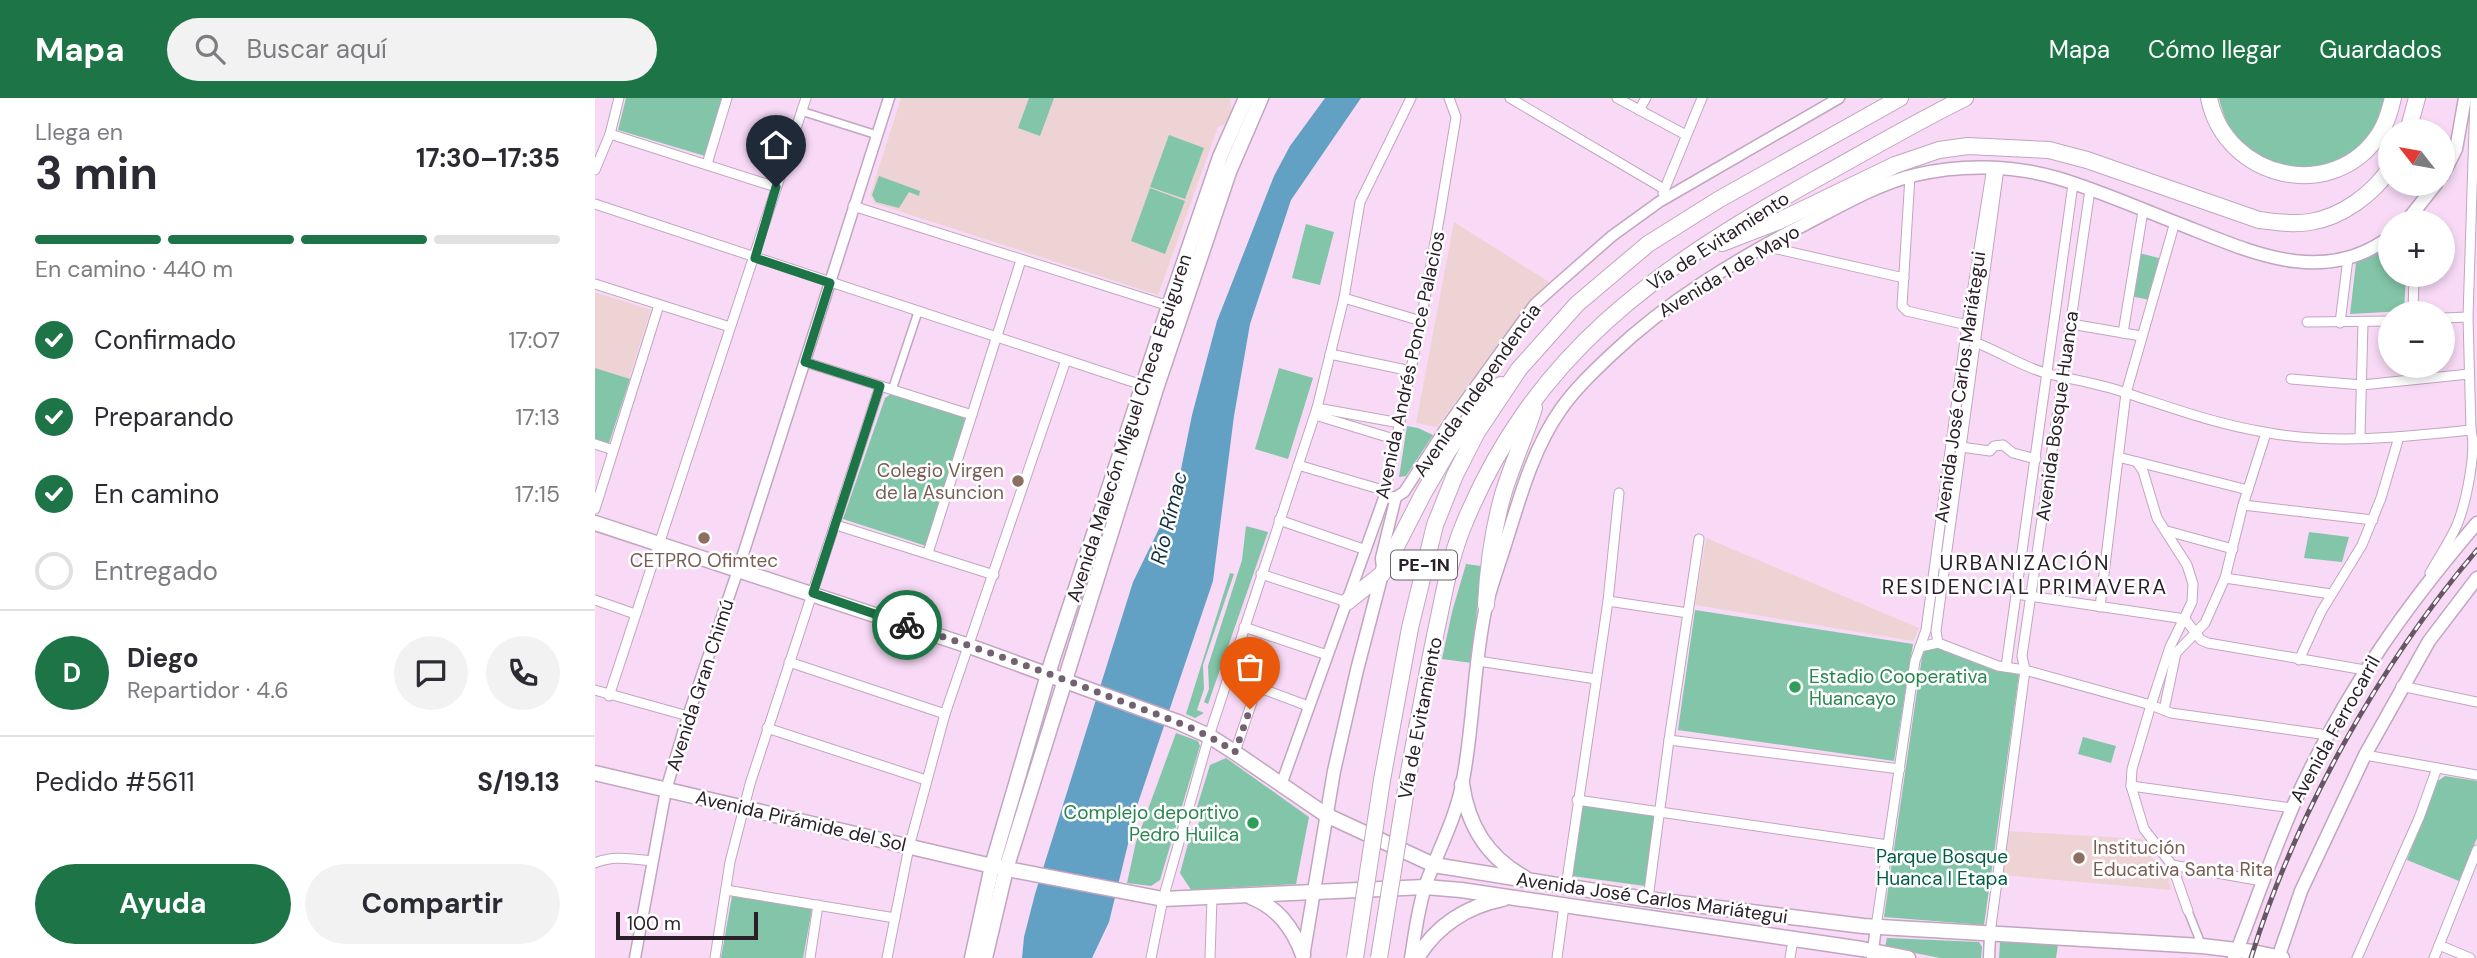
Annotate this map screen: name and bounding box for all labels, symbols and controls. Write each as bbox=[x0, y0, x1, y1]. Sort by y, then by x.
search box bbox=[167, 18, 657, 81]
text: Mapa bbox=[35, 28, 125, 71]
icon: search bbox=[191, 30, 229, 68]
text: Buscar aquí bbox=[247, 32, 387, 66]
text: Mapa bbox=[2049, 34, 2110, 65]
text: Cómo llegar bbox=[2148, 34, 2281, 65]
text: Guardados bbox=[2319, 34, 2442, 65]
pin bbox=[746, 115, 806, 187]
text: Llega en bbox=[35, 117, 123, 147]
north arrow bbox=[2378, 119, 2455, 196]
map controls bbox=[2378, 119, 2455, 378]
icon: home bbox=[757, 126, 795, 164]
text: 17:30–17:35 bbox=[416, 141, 560, 175]
text: 3 min bbox=[35, 143, 158, 203]
street label: Vía de Evitamiento bbox=[1642, 186, 1794, 296]
button: + bbox=[2378, 210, 2455, 287]
street label: Avenida 1 de Mayo bbox=[1654, 219, 1804, 323]
street label: Avenida Andrés Ponce Palacios bbox=[1369, 229, 1451, 501]
street label: Avenida José Carlos Mariátegui bbox=[1929, 250, 1991, 524]
street label: Avenida Malecón Miguel Checa Eguiguren bbox=[1061, 251, 1197, 605]
text: En camino · 440 m bbox=[35, 254, 233, 284]
street label: Avenida Independencia bbox=[1408, 299, 1546, 481]
button: − bbox=[2378, 301, 2455, 378]
street label: Avenida Bosque Huanca bbox=[2030, 309, 2084, 523]
icon: check bbox=[35, 321, 73, 359]
text: Confirmado bbox=[94, 323, 236, 357]
text: 17:07 bbox=[508, 325, 560, 355]
icon: check bbox=[35, 398, 73, 436]
text: Preparando bbox=[94, 400, 234, 434]
text: 17:13 bbox=[515, 402, 560, 432]
place label: Colegio Virgen de la Asuncion bbox=[875, 458, 1004, 505]
water label: Río Rímac bbox=[1144, 469, 1194, 567]
marker: Colegio Virgen de la Asuncion bbox=[1010, 473, 1026, 489]
icon: check bbox=[35, 475, 73, 513]
text: En camino bbox=[94, 477, 219, 511]
text: 17:15 bbox=[515, 479, 560, 509]
marker: CETPRO Ofimtec bbox=[696, 530, 712, 546]
place label: CETPRO Ofimtec bbox=[630, 548, 778, 573]
district label: URBANIZACIÓN RESIDENCIAL PRIMAVERA bbox=[1882, 549, 2168, 601]
road number: PE-1N bbox=[1391, 550, 1457, 579]
text: Entregado bbox=[94, 554, 218, 588]
courier bbox=[872, 590, 942, 660]
street label: Avenida Gran Chimú bbox=[660, 596, 740, 774]
icon: bike bbox=[888, 606, 926, 644]
street label: Vía de Evitamiento bbox=[1392, 635, 1448, 801]
button: chat bbox=[394, 636, 468, 710]
button: phone bbox=[486, 636, 560, 710]
pin bbox=[1220, 637, 1280, 709]
text: Diego bbox=[127, 641, 199, 675]
icon: bag bbox=[1231, 648, 1269, 686]
street label: Avenida Ferrocarril bbox=[2284, 651, 2386, 807]
text: D bbox=[63, 656, 81, 690]
place label: Estadio Cooperativa Huancayo bbox=[1809, 664, 1987, 711]
text: Repartidor · 4.6 bbox=[127, 675, 289, 705]
marker: Estadio Cooperativa Huancayo bbox=[1787, 679, 1803, 695]
text: Pedido #5611 bbox=[35, 765, 195, 799]
text: S/19.13 bbox=[477, 765, 560, 799]
street label: Avenida Pirámide del Sol bbox=[693, 785, 909, 857]
place label: Complejo deportivo Pedro Huilca bbox=[1064, 800, 1239, 847]
marker: Complejo deportivo Pedro Huilca bbox=[1245, 815, 1261, 831]
place label: Institución Educativa Santa Rita bbox=[2093, 835, 2273, 882]
park label: Parque Bosque Huanca I Etapa bbox=[1876, 844, 2008, 891]
marker: Institución Educativa Santa Rita bbox=[2071, 850, 2087, 866]
button: Ayuda bbox=[35, 864, 291, 944]
button: Compartir bbox=[305, 864, 560, 944]
street label: Avenida José Carlos Mariátegui bbox=[1515, 867, 1789, 929]
scale bar bbox=[616, 909, 758, 941]
text: 100 m bbox=[627, 911, 681, 936]

